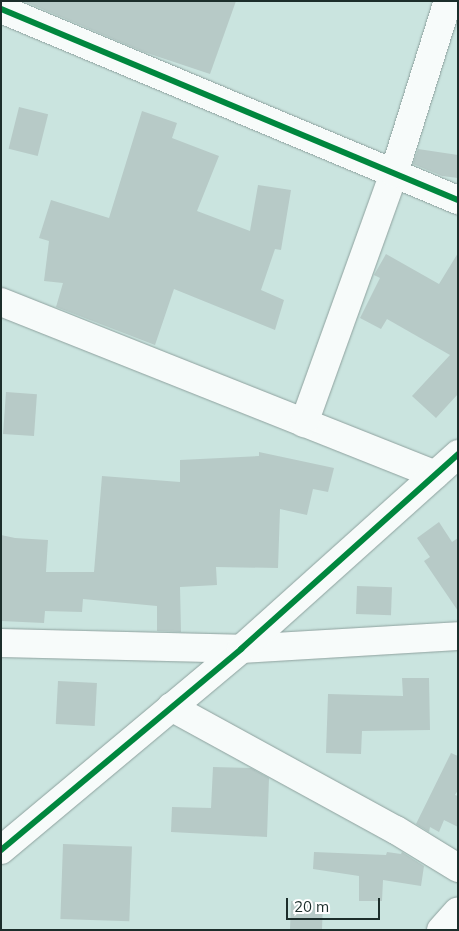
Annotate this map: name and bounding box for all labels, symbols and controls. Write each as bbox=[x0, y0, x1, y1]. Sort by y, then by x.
scale bar bbox=[289, 888, 383, 920]
text: 20 m bbox=[294, 897, 329, 916]

